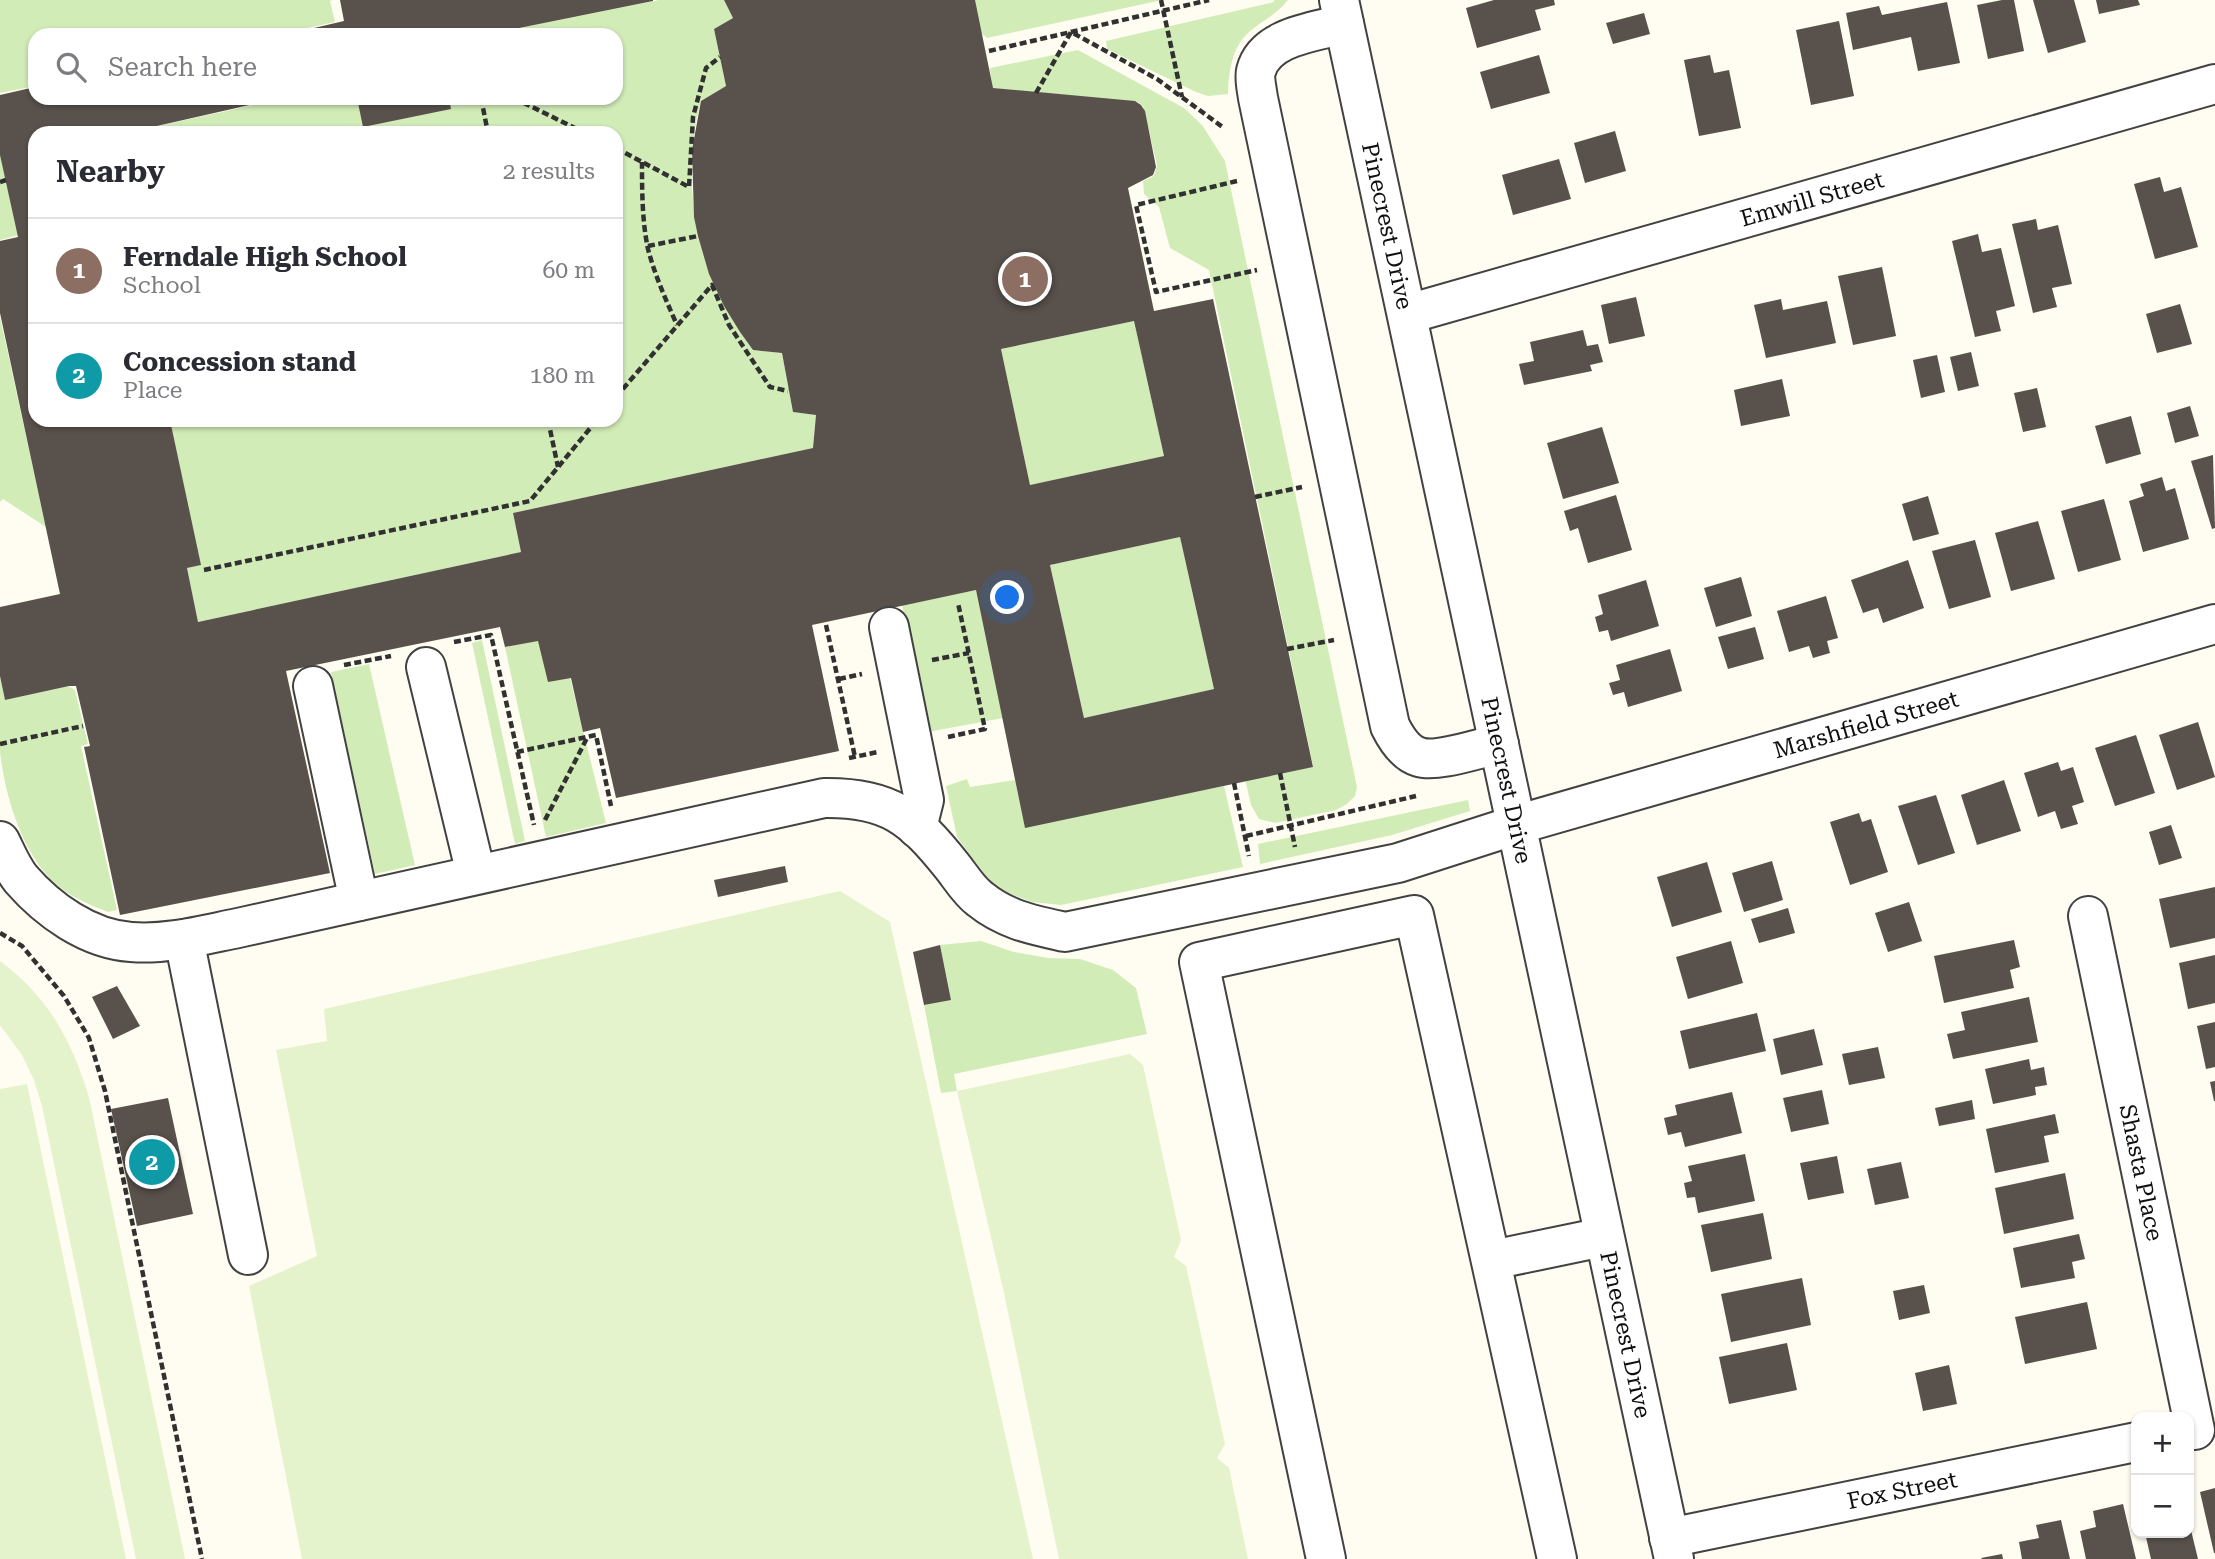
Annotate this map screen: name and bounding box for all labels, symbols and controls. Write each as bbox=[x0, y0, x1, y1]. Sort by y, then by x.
search box bbox=[28, 28, 623, 105]
icon: search bbox=[52, 48, 90, 86]
text: Search here bbox=[108, 52, 257, 82]
street label: Pinecrest Drive bbox=[1356, 140, 1418, 312]
text: Nearby bbox=[56, 154, 165, 189]
text: 2 results bbox=[503, 158, 595, 185]
street label: Emwill Street bbox=[1737, 166, 1887, 233]
text: Ferndale High School bbox=[123, 242, 407, 272]
pin: 1 bbox=[1002, 253, 1048, 305]
text: 1 bbox=[73, 257, 85, 284]
text: 60 m bbox=[542, 257, 595, 284]
text: School bbox=[123, 272, 201, 299]
text: Concession stand bbox=[123, 347, 356, 377]
text: 2 bbox=[73, 362, 85, 389]
text: 180 m bbox=[530, 362, 595, 389]
text: Place bbox=[123, 377, 182, 404]
your location bbox=[990, 580, 1024, 614]
street label: Marshfield Street bbox=[1771, 685, 1962, 764]
street label: Pinecrest Drive bbox=[1475, 694, 1537, 866]
street label: Shasta Place bbox=[2114, 1102, 2168, 1243]
pin: 2 bbox=[129, 1136, 175, 1188]
street label: Pinecrest Drive bbox=[1594, 1249, 1656, 1421]
map controls bbox=[2131, 1412, 2194, 1538]
button: + bbox=[2131, 1412, 2194, 1475]
street label: Fox Street bbox=[1845, 1466, 1960, 1515]
button: − bbox=[2131, 1475, 2194, 1538]

